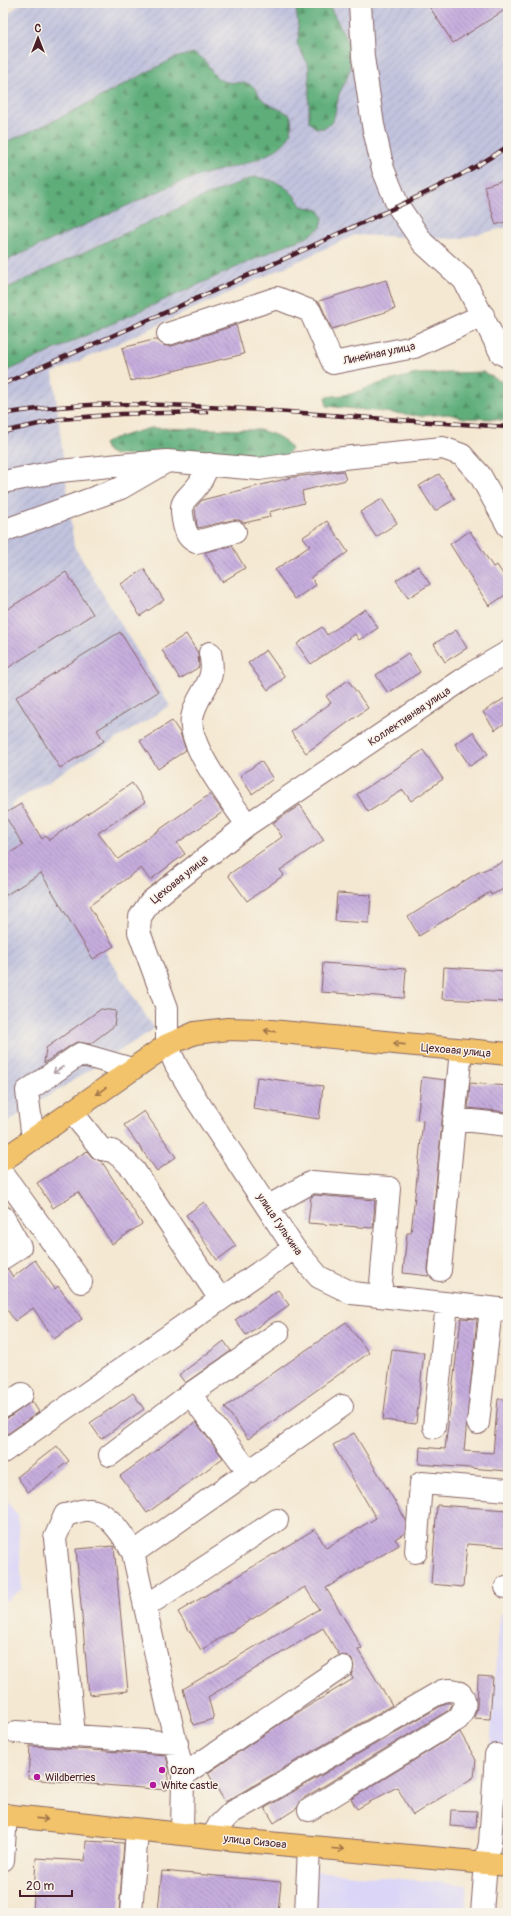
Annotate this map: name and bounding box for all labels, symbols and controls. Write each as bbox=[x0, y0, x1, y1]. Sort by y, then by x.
north arrow bbox=[18, 18, 58, 58]
text: С bbox=[35, 22, 42, 35]
street label: Линейная улица bbox=[341, 340, 416, 368]
street label: Коллективная улица bbox=[366, 684, 453, 749]
street label: Цеховая улица bbox=[148, 852, 211, 907]
one-way arrow bbox=[264, 1028, 277, 1035]
one-way arrow bbox=[393, 1041, 406, 1048]
street label: Цеховая улица bbox=[420, 1041, 491, 1060]
one-way arrow bbox=[52, 1066, 63, 1074]
one-way arrow bbox=[96, 1087, 107, 1095]
street label: улица Гулькина bbox=[254, 1190, 305, 1258]
place label: Ozon bbox=[170, 1764, 195, 1777]
marker: Ozon bbox=[157, 1765, 167, 1775]
place label: Wildberries bbox=[45, 1771, 95, 1784]
marker: Wildberries bbox=[32, 1772, 42, 1782]
place label: White castle bbox=[161, 1779, 219, 1792]
marker: White castle bbox=[148, 1780, 158, 1790]
one-way arrow bbox=[35, 1815, 48, 1823]
street label: улица Сизова bbox=[222, 1832, 287, 1851]
one-way arrow bbox=[331, 1846, 344, 1853]
scale bar bbox=[20, 1872, 72, 1898]
text: 20 m bbox=[26, 1879, 55, 1894]

